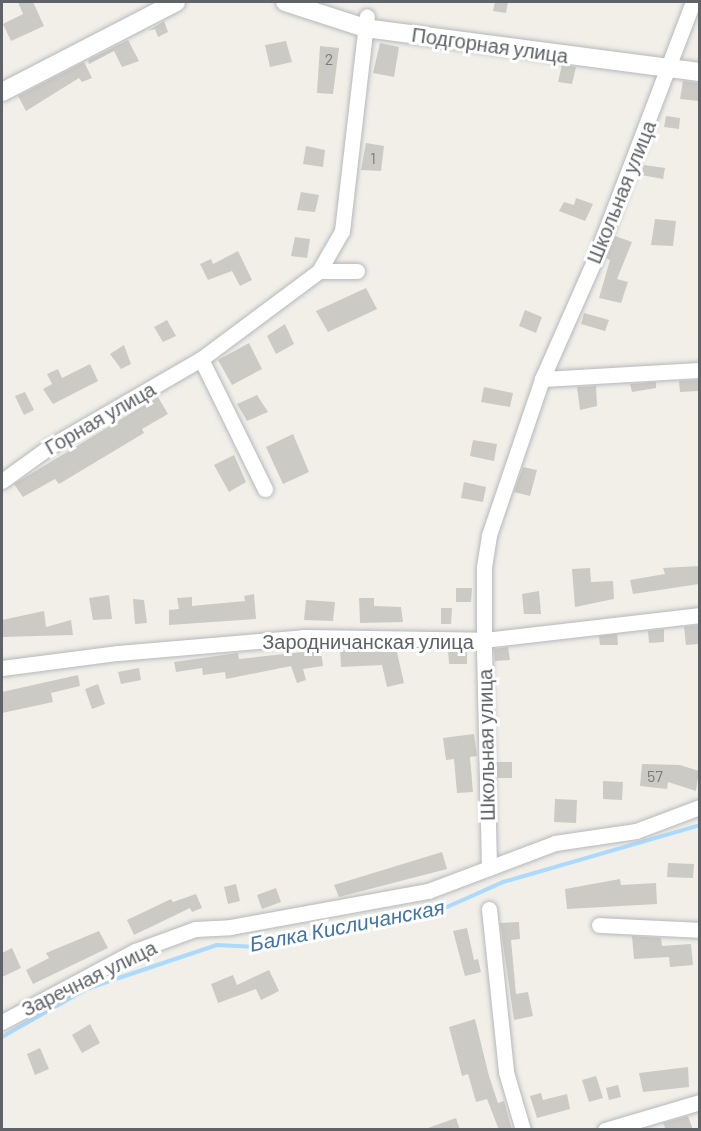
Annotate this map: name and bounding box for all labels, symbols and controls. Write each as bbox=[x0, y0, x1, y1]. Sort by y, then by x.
street label: Подгорная улица bbox=[410, 22, 570, 68]
house number: 2 bbox=[325, 49, 333, 69]
street label: Школьная улица bbox=[581, 117, 661, 267]
house number: 1 bbox=[370, 148, 376, 168]
street label: Горная улица bbox=[40, 377, 160, 459]
street label: Зародничанская улица bbox=[262, 629, 474, 653]
street label: Школьная улица bbox=[473, 669, 499, 821]
house number: 57 bbox=[647, 766, 663, 786]
water label: Балка Кисличанская bbox=[247, 894, 447, 956]
street label: Заречная улица bbox=[18, 935, 160, 1021]

